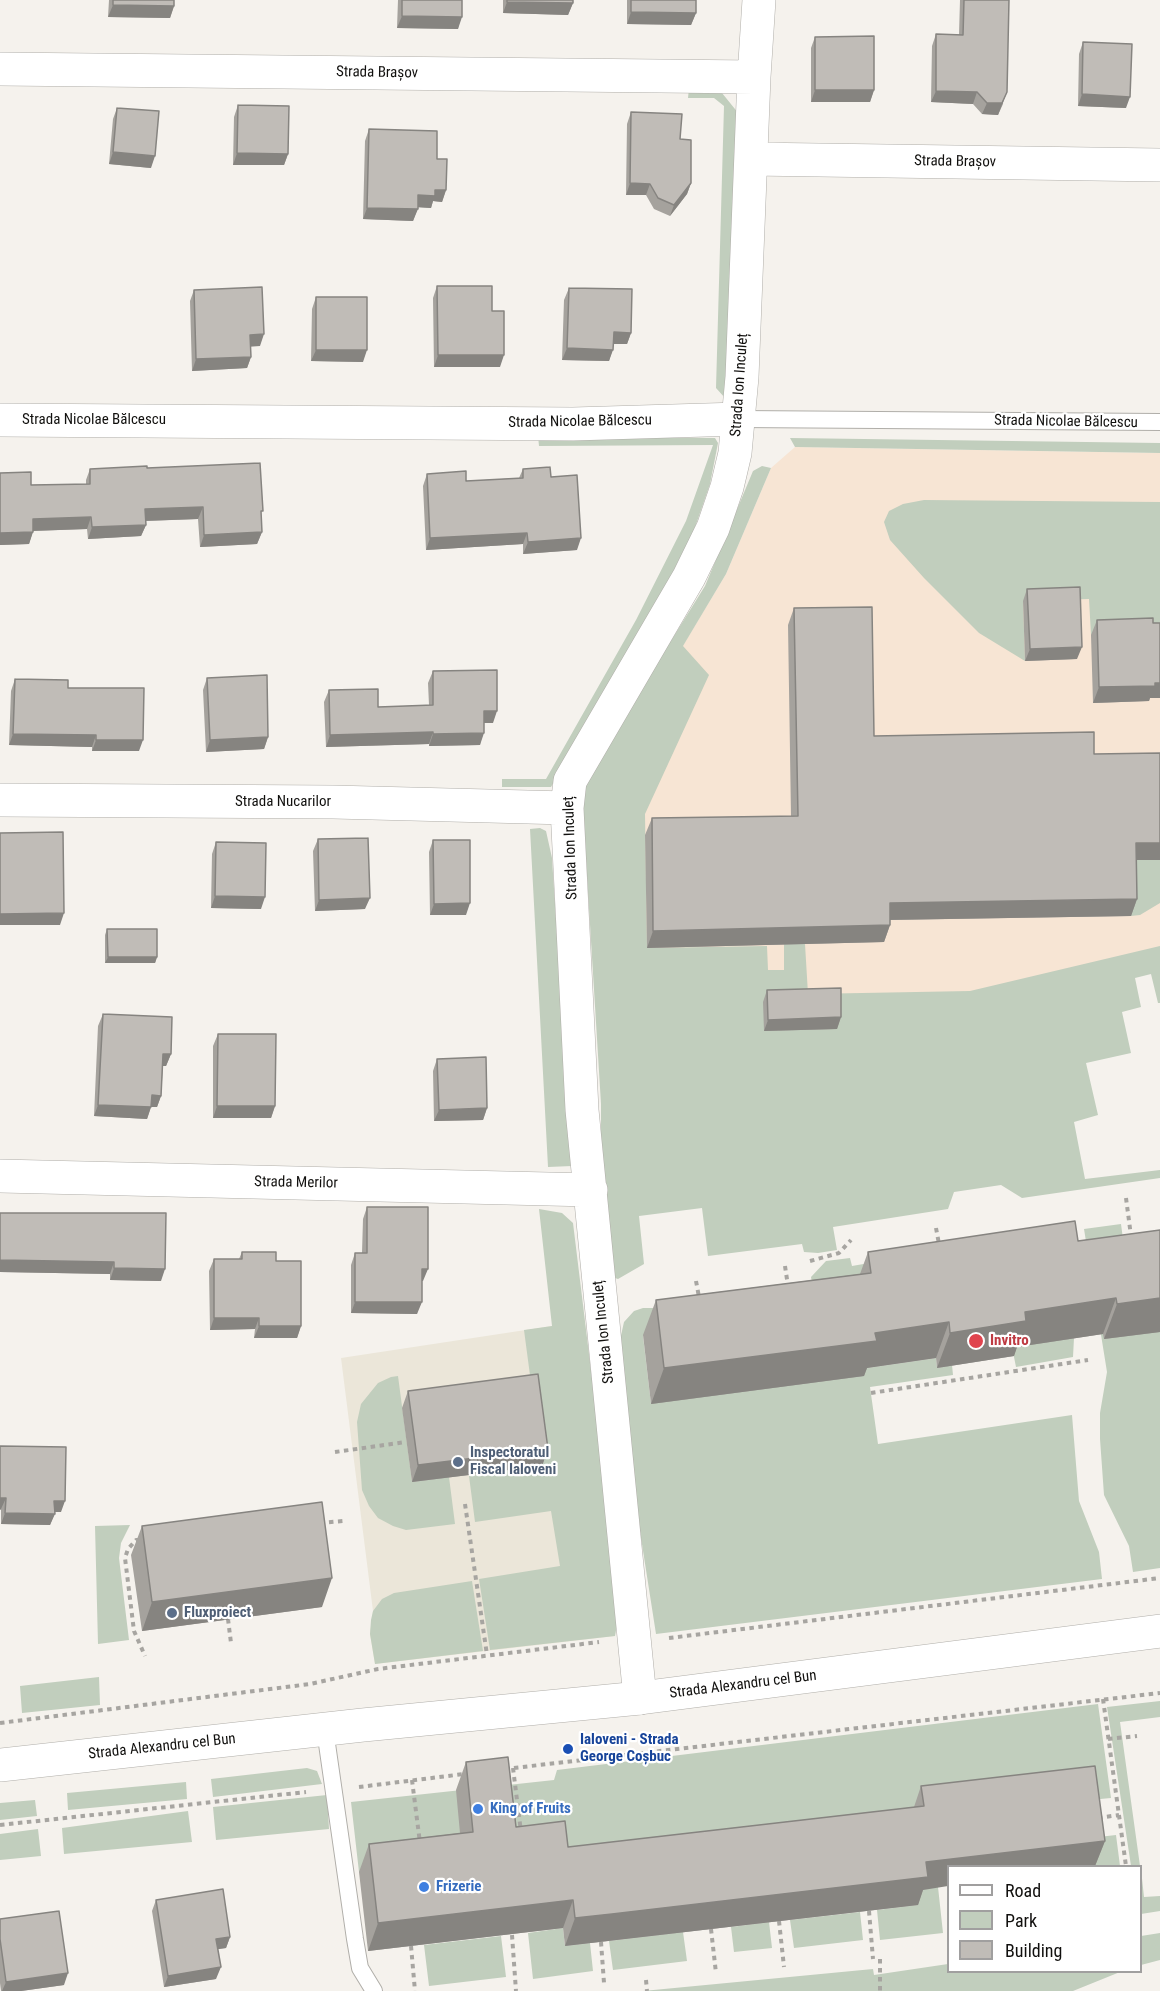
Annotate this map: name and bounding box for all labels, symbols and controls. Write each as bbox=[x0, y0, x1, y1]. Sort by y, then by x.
street label: Strada Brașov bbox=[336, 63, 418, 83]
street label: Strada Brașov bbox=[914, 152, 996, 172]
street label: Strada Ion Inculeț bbox=[727, 333, 753, 437]
street label: Strada Nicolae Bălcescu bbox=[22, 411, 166, 429]
street label: Strada Nicolae Bălcescu bbox=[508, 412, 652, 432]
street label: Strada Nicolae Bălcescu bbox=[994, 412, 1138, 432]
street label: Strada Nucarilor bbox=[235, 793, 331, 811]
street label: Strada Ion Inculeț bbox=[560, 796, 582, 900]
street label: Strada Merilor bbox=[254, 1173, 338, 1193]
street label: Strada Ion Inculeț bbox=[590, 1279, 618, 1385]
marker: Invitro bbox=[967, 1332, 985, 1350]
place label: Invitro bbox=[990, 1332, 1029, 1350]
place label: Inspectoratul Fiscal Ialoveni bbox=[470, 1444, 556, 1479]
marker: Inspectoratul Fiscal Ialoveni bbox=[451, 1455, 465, 1469]
place label: Fluxproiect bbox=[184, 1604, 251, 1622]
marker: Fluxproiect bbox=[165, 1606, 179, 1620]
street label: Strada Alexandru cel Bun bbox=[668, 1667, 818, 1703]
street label: Strada Alexandru cel Bun bbox=[87, 1730, 237, 1764]
place label: Ialoveni - Strada George Coșbuc bbox=[580, 1731, 679, 1766]
marker: Ialoveni - Strada George Coșbuc bbox=[561, 1742, 575, 1756]
place label: King of Fruits bbox=[490, 1800, 571, 1818]
marker: King of Fruits bbox=[471, 1802, 485, 1816]
legend bbox=[947, 1865, 1142, 1973]
place label: Frizerie bbox=[436, 1878, 481, 1896]
marker: Frizerie bbox=[417, 1880, 431, 1894]
text: Road bbox=[1005, 1880, 1041, 1901]
text: Park bbox=[1005, 1910, 1037, 1931]
text: Building bbox=[1005, 1940, 1062, 1961]

